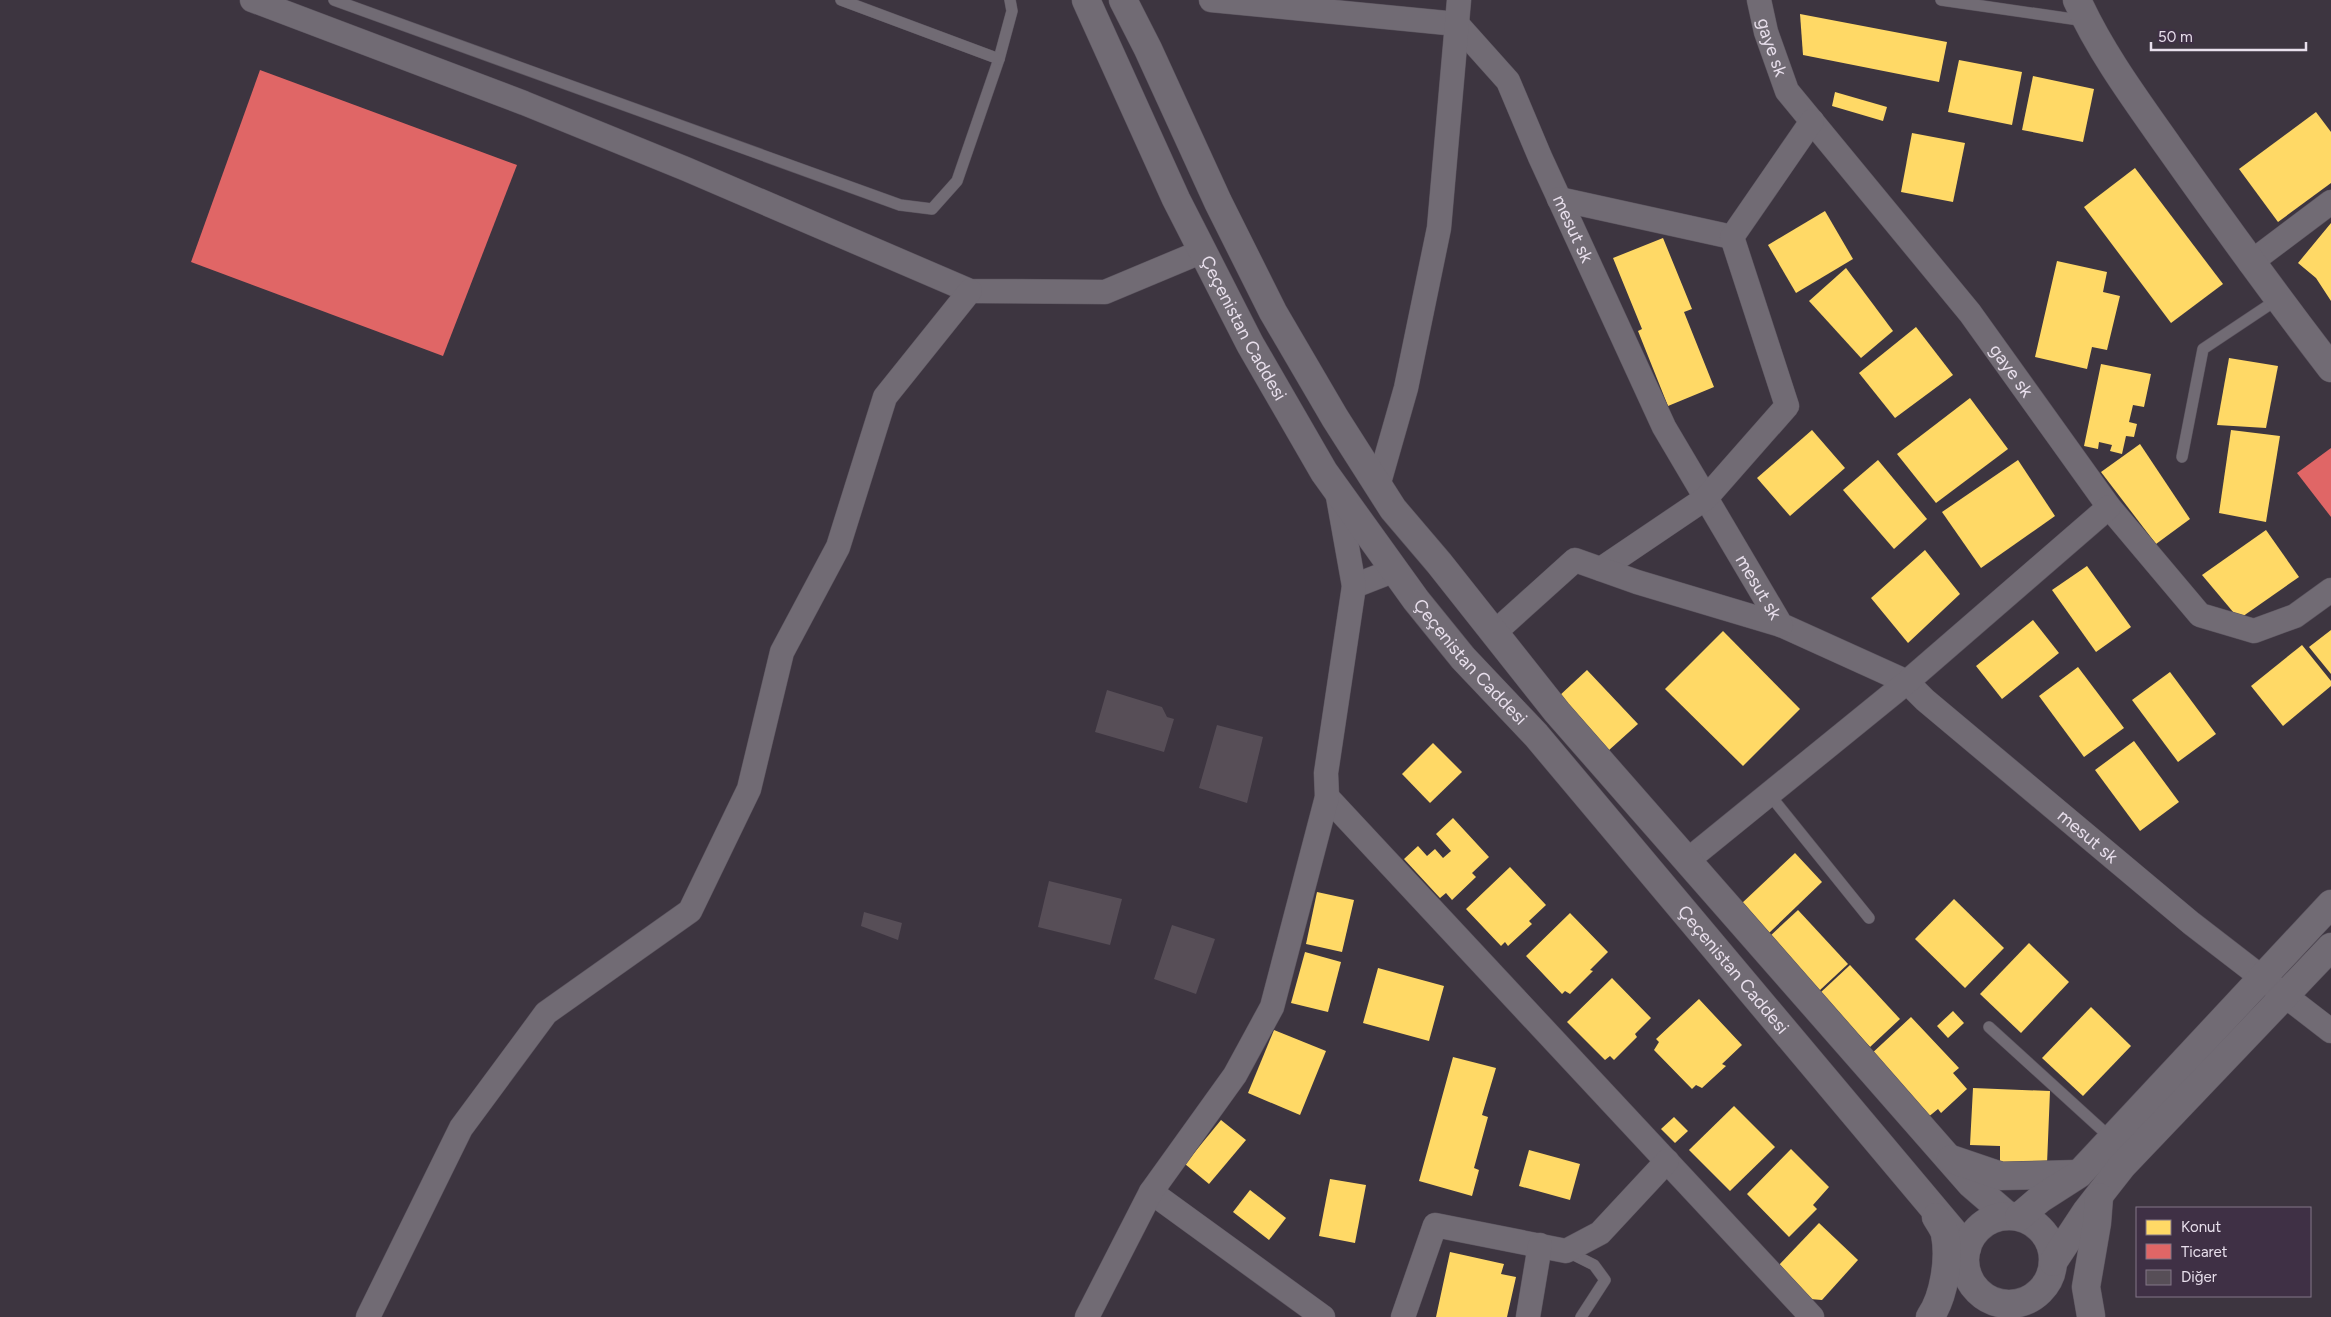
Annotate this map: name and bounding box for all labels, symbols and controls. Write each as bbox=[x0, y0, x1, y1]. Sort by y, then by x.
street label: gaye sk bbox=[1752, 16, 1792, 80]
scale bar bbox=[2151, 20, 2306, 52]
text: 50 m bbox=[2158, 28, 2193, 46]
street label: mesut sk bbox=[1548, 192, 1598, 266]
street label: Çeçenistan Caddesi bbox=[1196, 252, 1291, 404]
street label: gaye sk bbox=[1985, 340, 2038, 402]
street label: mesut sk bbox=[1731, 550, 1787, 624]
street label: Çeçenistan Caddesi bbox=[1409, 594, 1532, 730]
street label: mesut sk bbox=[2053, 805, 2122, 868]
street label: Çeçenistan Caddesi bbox=[1673, 901, 1793, 1038]
legend bbox=[2136, 1207, 2311, 1297]
text: Konut bbox=[2181, 1218, 2221, 1236]
text: Ticaret bbox=[2181, 1243, 2228, 1261]
text: Diğer bbox=[2181, 1268, 2217, 1286]

